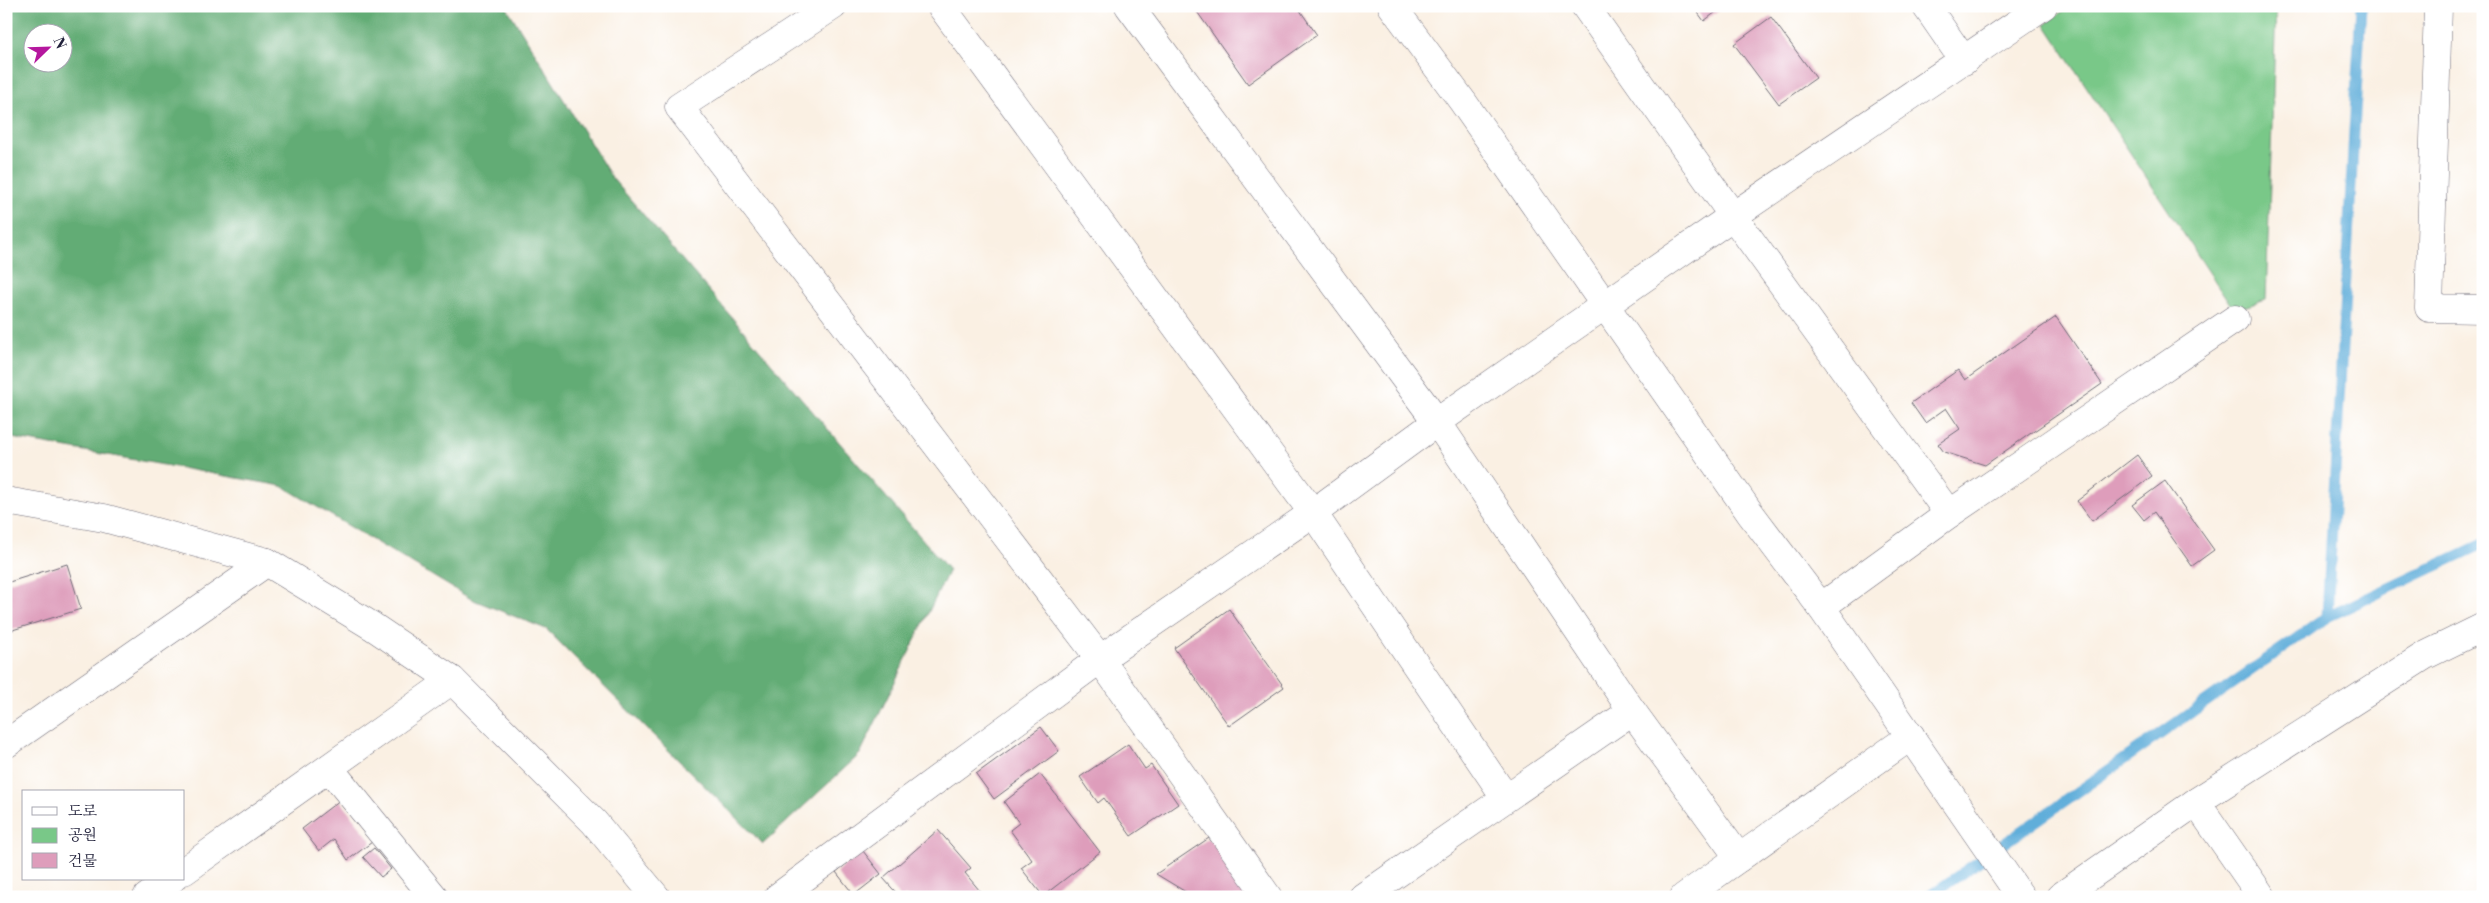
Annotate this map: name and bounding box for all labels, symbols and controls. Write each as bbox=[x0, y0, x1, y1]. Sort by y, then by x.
north arrow bbox=[22, 22, 72, 72]
text: N bbox=[49, 35, 69, 52]
legend bbox=[22, 790, 185, 880]
text: 도로 bbox=[68, 802, 97, 821]
text: 공원 bbox=[68, 826, 97, 845]
text: 건물 bbox=[68, 852, 97, 871]

